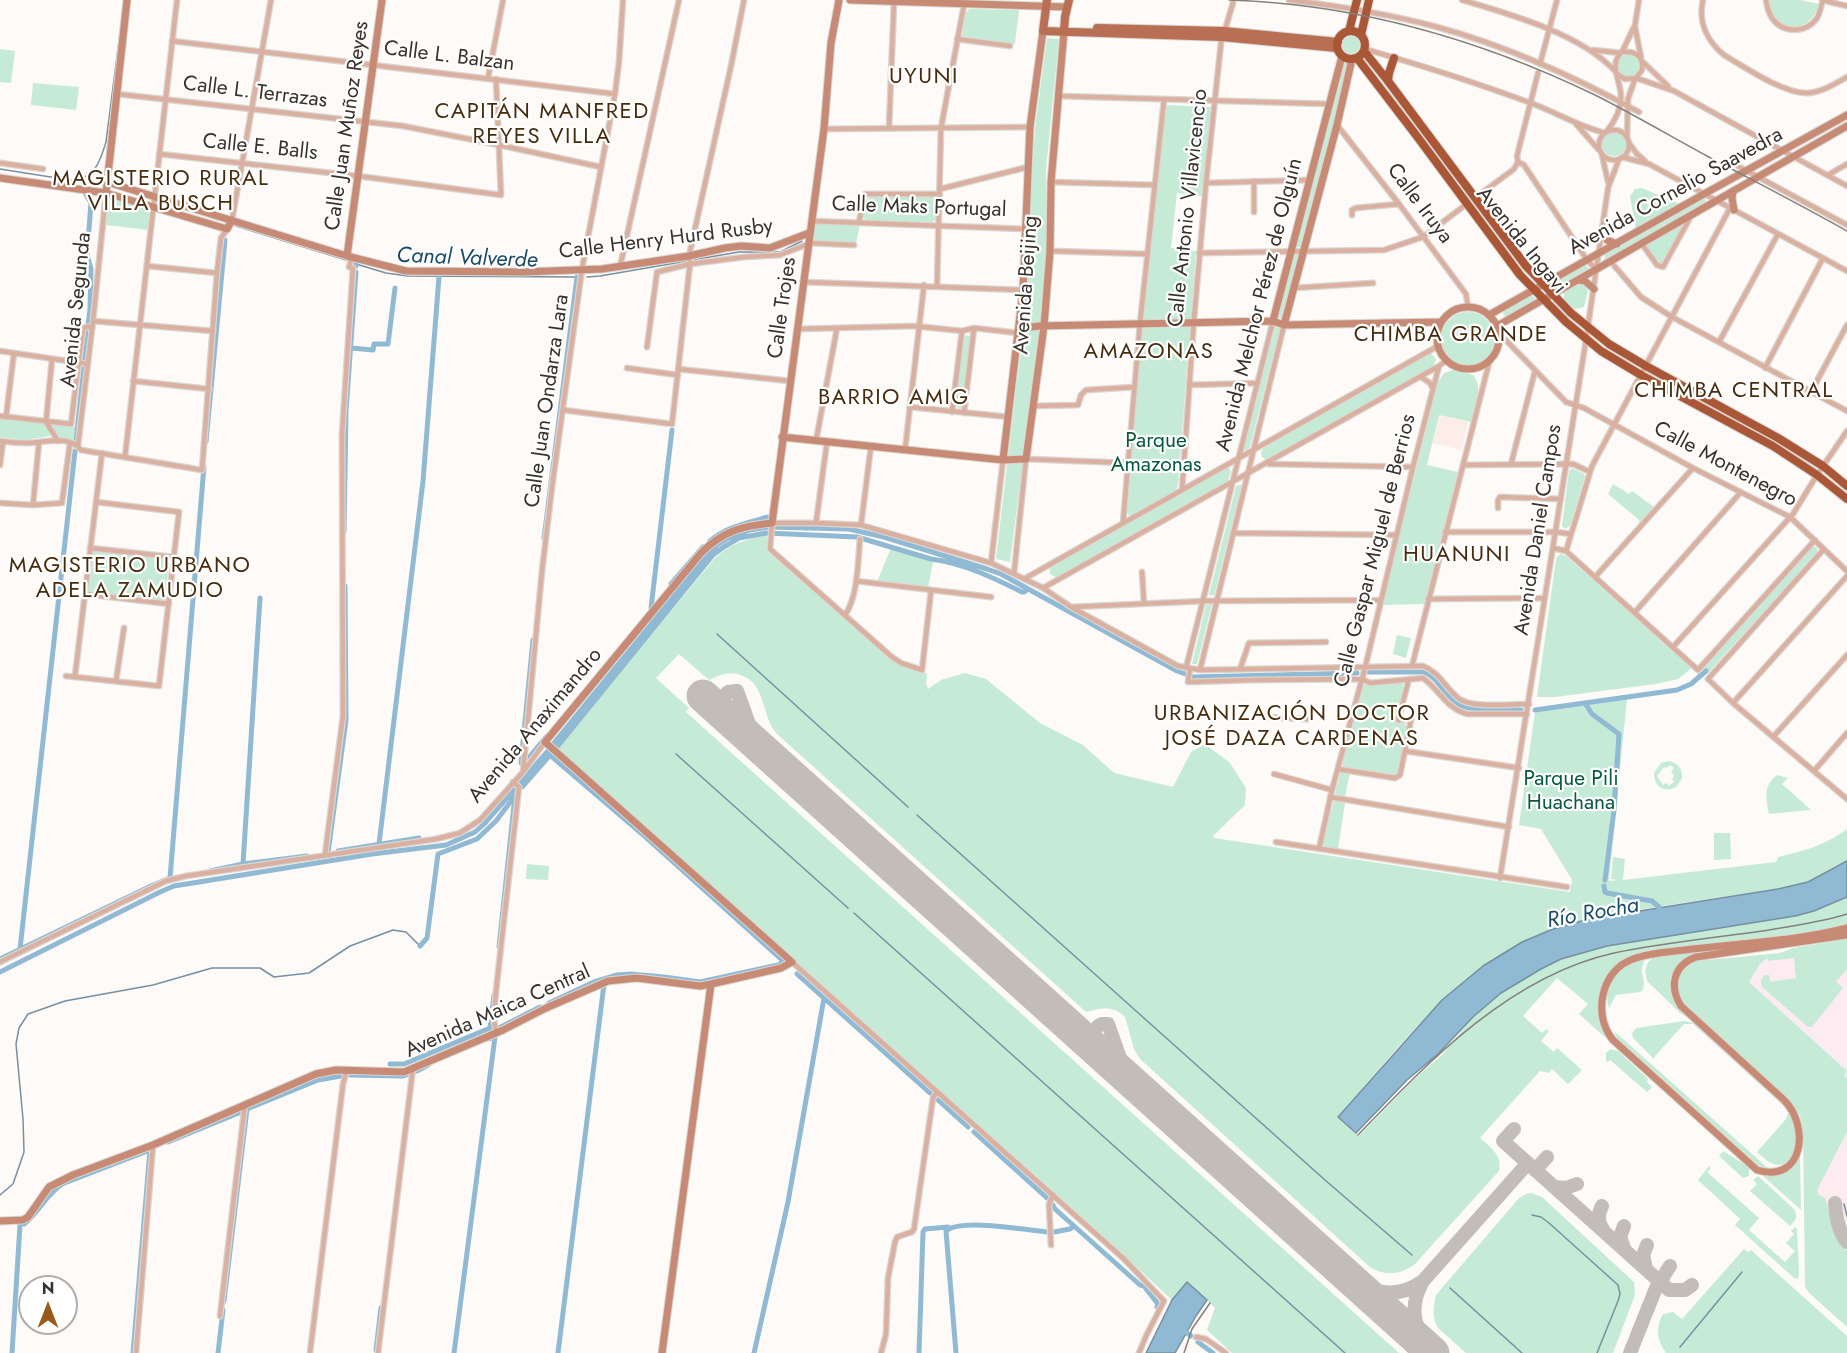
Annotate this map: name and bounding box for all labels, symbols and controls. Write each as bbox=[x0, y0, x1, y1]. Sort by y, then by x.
street label: Calle Juan Muñoz Reyes bbox=[321, 20, 375, 232]
street label: Calle L. Balzan bbox=[382, 36, 516, 78]
district label: UYUNI bbox=[889, 65, 959, 91]
street label: Calle L. Terrazas bbox=[181, 72, 329, 114]
street label: Calle Antonio Villavicencio bbox=[1164, 88, 1214, 328]
district label: CAPITÁN MANFRED REYES VILLA bbox=[434, 100, 650, 152]
street label: Avenida Cornelio Saavedra bbox=[1565, 123, 1787, 261]
street label: Calle E. Balls bbox=[201, 129, 319, 167]
street label: Avenida Melchor Pérez de Olguín bbox=[1211, 156, 1309, 454]
street label: Calle Iruya bbox=[1381, 159, 1457, 249]
district label: MAGISTERIO RURAL VILLA BUSCH bbox=[52, 167, 270, 218]
street label: Avenida Ingavi bbox=[1470, 182, 1572, 300]
street label: Calle Maks Portugal bbox=[831, 192, 1007, 224]
street label: Calle Henry Hurd Rusby bbox=[558, 214, 774, 266]
street label: Avenida Beijing bbox=[1010, 215, 1044, 355]
street label: Avenida Segunda bbox=[56, 231, 98, 389]
water label: Canal Valverde bbox=[396, 243, 538, 275]
street label: Calle Trojes bbox=[763, 256, 803, 360]
street label: Calle Juan Ondarza Lara bbox=[521, 293, 575, 509]
district label: CHIMBA GRANDE bbox=[1354, 323, 1548, 349]
district label: AMAZONAS bbox=[1084, 340, 1214, 366]
district label: CHIMBA CENTRAL bbox=[1634, 379, 1834, 405]
district label: BARRIO AMIG bbox=[818, 386, 970, 412]
street label: Calle Gaspar Miguel de Berrios bbox=[1330, 412, 1422, 690]
street label: Calle Montenegro bbox=[1649, 417, 1801, 513]
street label: Avenida Daniel Campos bbox=[1510, 423, 1568, 637]
park label: Parque Amazonas bbox=[1111, 429, 1201, 479]
district label: HUANUNI bbox=[1403, 543, 1511, 569]
district label: MAGISTERIO URBANO ADELA ZAMUDIO bbox=[9, 554, 251, 606]
street label: Avenida Anaximandro bbox=[464, 643, 608, 809]
district label: URBANIZACIÓN DOCTOR JOSÉ DAZA CARDENAS bbox=[1154, 702, 1430, 754]
park label: Parque Pili Huachana bbox=[1523, 767, 1619, 817]
water label: Río Rocha bbox=[1545, 893, 1641, 935]
street label: Avenida Maica Central bbox=[402, 960, 594, 1064]
north arrow bbox=[18, 1275, 78, 1335]
text: N bbox=[42, 1277, 54, 1300]

